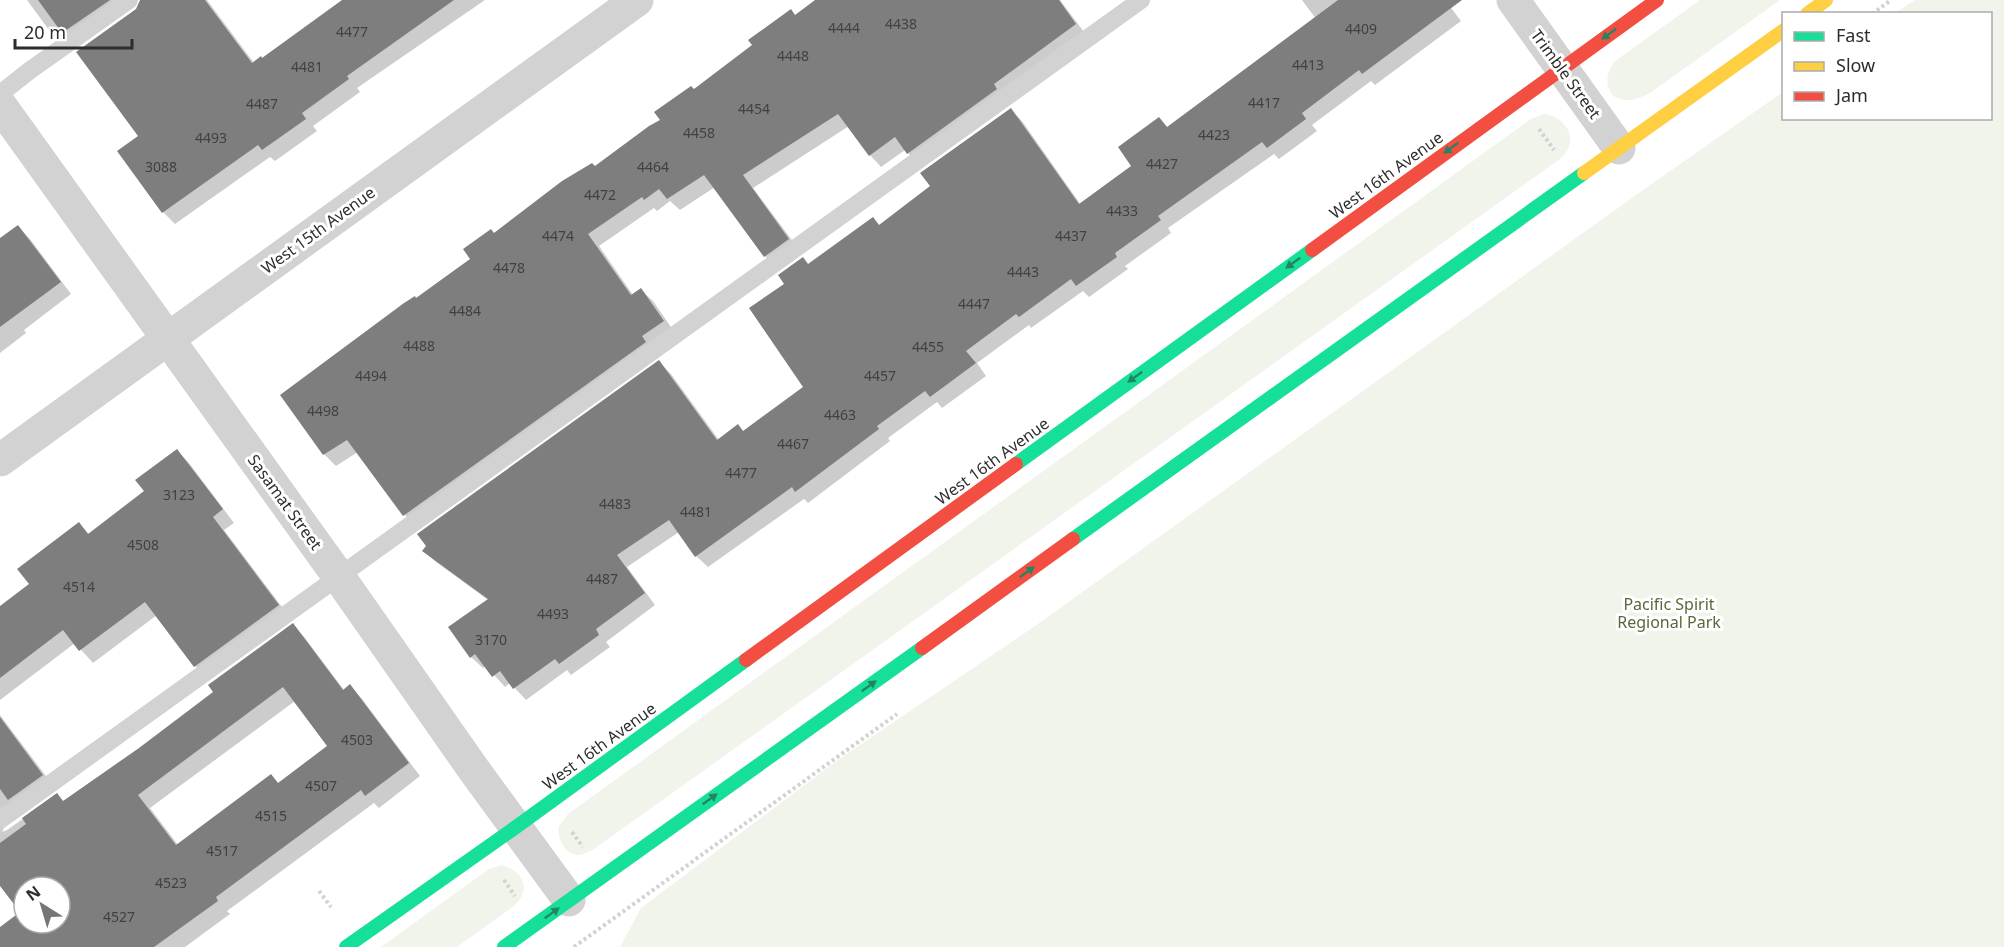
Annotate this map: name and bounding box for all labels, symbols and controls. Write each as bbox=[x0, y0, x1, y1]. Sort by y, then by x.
scale bar bbox=[15, 12, 132, 50]
legend bbox=[1782, 12, 1992, 120]
house number: 4438 bbox=[885, 14, 917, 33]
house number: 4444 bbox=[828, 18, 860, 37]
house number: 4409 bbox=[1345, 19, 1377, 38]
text: 20 m bbox=[24, 20, 66, 44]
house number: 4477 bbox=[336, 22, 368, 41]
text: Fast bbox=[1836, 23, 1871, 47]
street label: Trimble Street bbox=[1526, 25, 1606, 123]
one-way arrow bbox=[1602, 28, 1618, 40]
house number: 4448 bbox=[777, 46, 809, 65]
text: Slow bbox=[1836, 53, 1875, 77]
house number: 4413 bbox=[1292, 55, 1324, 74]
house number: 4481 bbox=[291, 57, 323, 76]
text: Jam bbox=[1834, 83, 1868, 107]
house number: 4417 bbox=[1248, 93, 1280, 112]
house number: 4487 bbox=[246, 94, 278, 113]
house number: 4454 bbox=[738, 99, 770, 118]
house number: 4458 bbox=[683, 123, 715, 142]
house number: 4423 bbox=[1198, 125, 1230, 144]
street label: West 16th Avenue bbox=[1325, 126, 1447, 224]
house number: 4493 bbox=[195, 128, 227, 147]
one-way arrow bbox=[1444, 142, 1460, 154]
house number: 4427 bbox=[1146, 154, 1178, 173]
house number: 3088 bbox=[145, 157, 177, 176]
house number: 4464 bbox=[637, 157, 669, 176]
street label: West 15th Avenue bbox=[257, 181, 379, 279]
house number: 4472 bbox=[584, 185, 616, 204]
house number: 4433 bbox=[1106, 201, 1138, 220]
house number: 4474 bbox=[542, 226, 574, 245]
house number: 4437 bbox=[1055, 226, 1087, 245]
one-way arrow bbox=[1286, 257, 1302, 269]
house number: 4478 bbox=[493, 258, 525, 277]
house number: 4443 bbox=[1007, 262, 1039, 281]
house number: 4447 bbox=[958, 294, 990, 313]
house number: 4484 bbox=[449, 301, 481, 320]
house number: 4488 bbox=[403, 336, 435, 355]
house number: 4455 bbox=[912, 337, 944, 356]
house number: 4494 bbox=[355, 366, 387, 385]
house number: 4457 bbox=[864, 366, 896, 385]
one-way arrow bbox=[1128, 371, 1144, 383]
house number: 4498 bbox=[307, 401, 339, 420]
house number: 4463 bbox=[824, 405, 856, 424]
street label: West 16th Avenue bbox=[931, 412, 1053, 510]
house number: 4467 bbox=[777, 434, 809, 453]
street label: Sasamat Street bbox=[243, 450, 327, 554]
house number: 4477 bbox=[725, 463, 757, 482]
house number: 3123 bbox=[163, 485, 195, 504]
house number: 4483 bbox=[599, 494, 631, 513]
house number: 4481 bbox=[680, 502, 712, 521]
house number: 4508 bbox=[127, 535, 159, 554]
one-way arrow bbox=[1019, 566, 1035, 578]
house number: 4487 bbox=[586, 569, 618, 588]
house number: 4514 bbox=[63, 577, 95, 596]
park label: Pacific Spirit Regional Park bbox=[1617, 593, 1721, 633]
house number: 4493 bbox=[537, 604, 569, 623]
house number: 3170 bbox=[475, 630, 507, 649]
one-way arrow bbox=[860, 680, 876, 692]
street label: West 16th Avenue bbox=[538, 697, 660, 795]
house number: 4503 bbox=[341, 730, 373, 749]
house number: 4507 bbox=[305, 776, 337, 795]
one-way arrow bbox=[702, 793, 718, 805]
house number: 4515 bbox=[255, 806, 287, 825]
house number: 4517 bbox=[206, 841, 238, 860]
house number: 4523 bbox=[155, 873, 187, 892]
north arrow bbox=[12, 875, 72, 935]
text: N bbox=[21, 880, 45, 906]
house number: 4527 bbox=[103, 907, 135, 926]
one-way arrow bbox=[543, 907, 559, 919]

